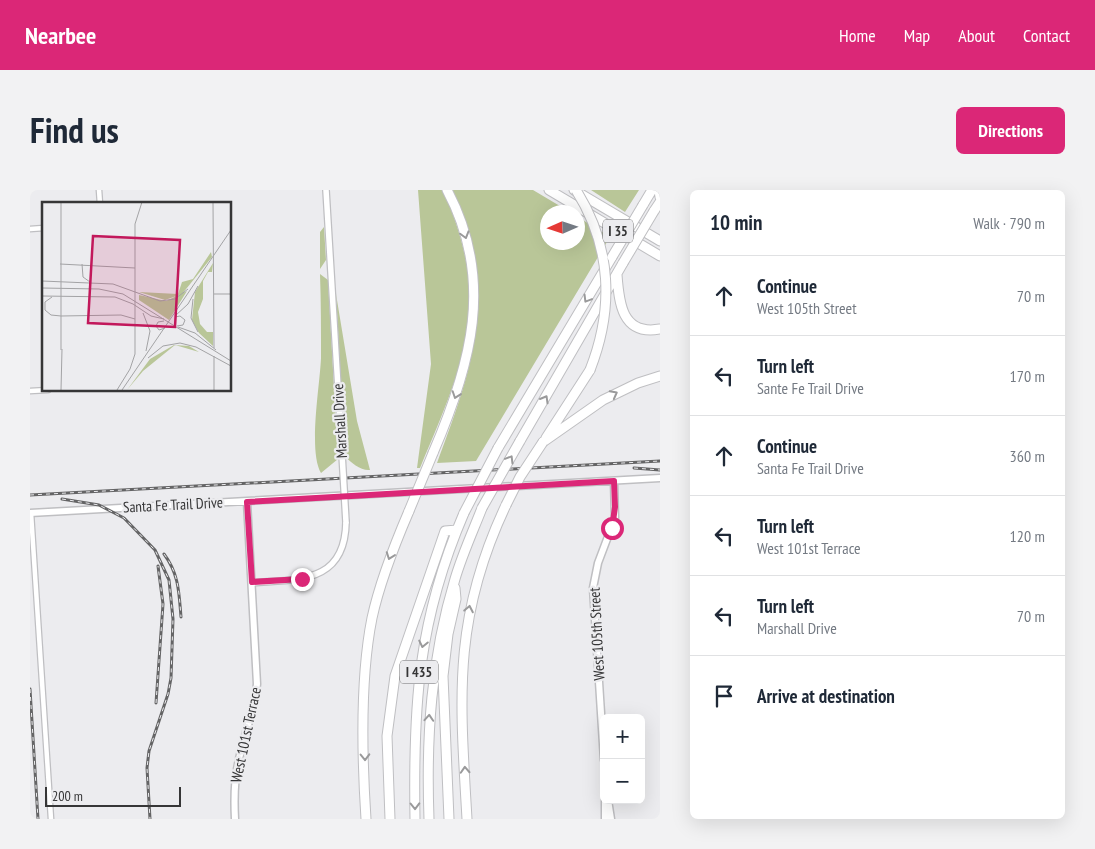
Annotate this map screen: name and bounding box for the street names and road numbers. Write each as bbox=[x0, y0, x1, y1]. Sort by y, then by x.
road number: I 35 bbox=[603, 219, 633, 242]
street label: Marshall Drive bbox=[328, 383, 351, 459]
street label: Santa Fe Trail Drive bbox=[122, 492, 224, 517]
street label: West 105th Street bbox=[585, 587, 608, 681]
road number: I 435 bbox=[400, 661, 438, 684]
street label: West 101st Terrace bbox=[226, 685, 265, 784]

